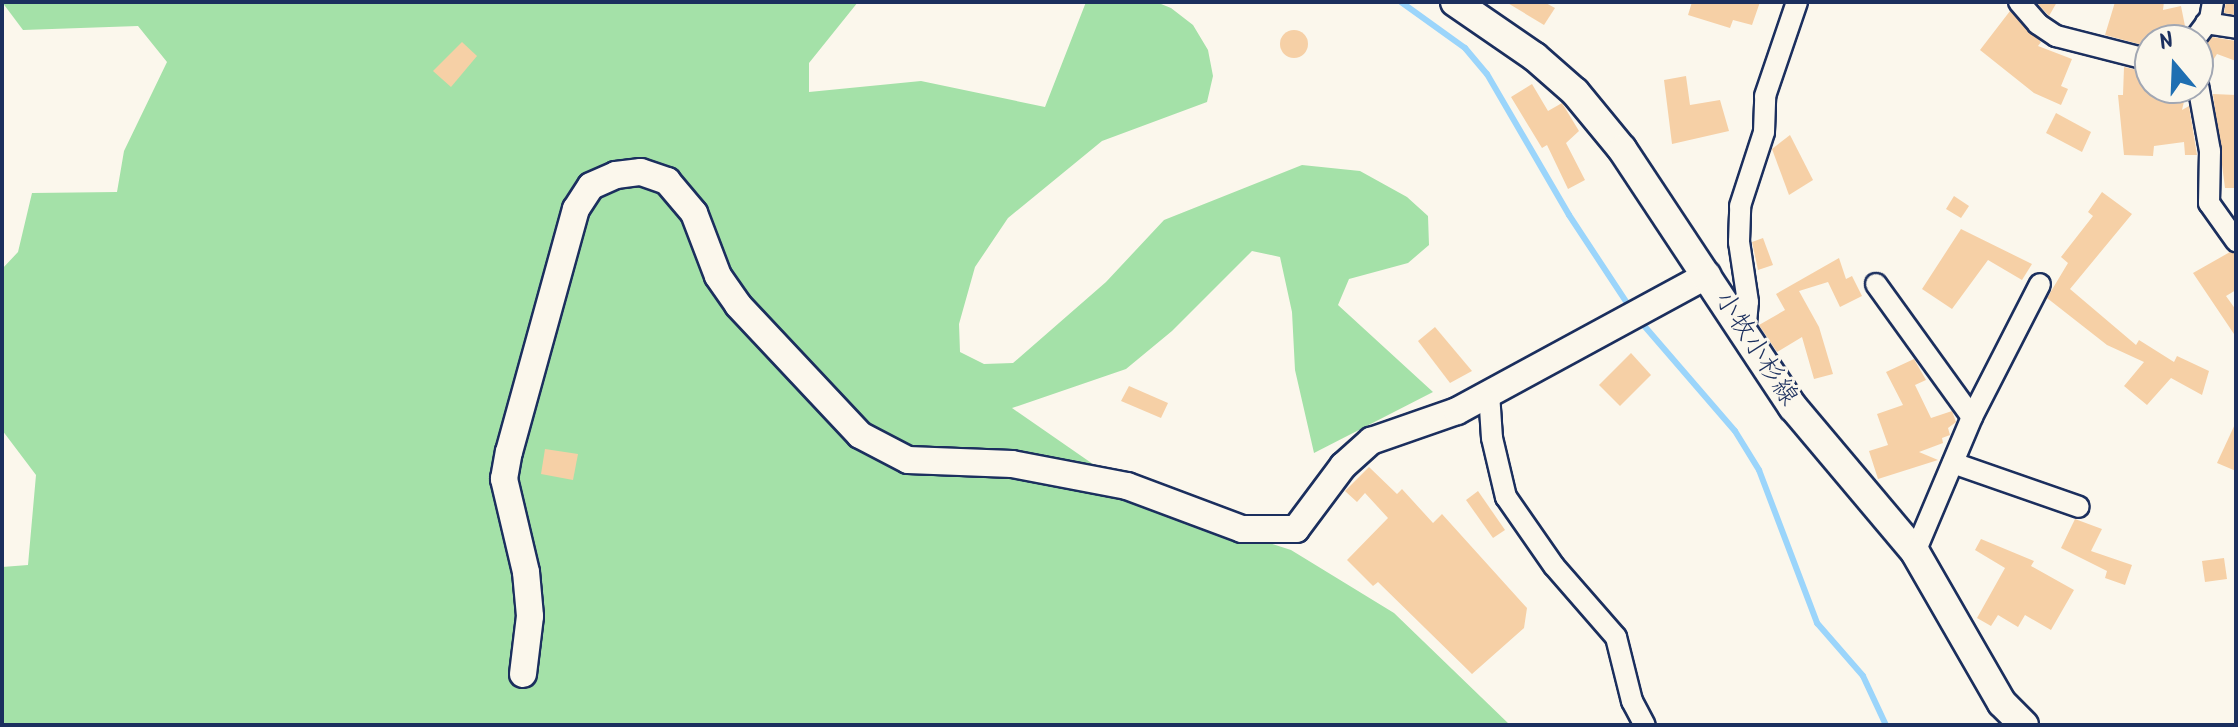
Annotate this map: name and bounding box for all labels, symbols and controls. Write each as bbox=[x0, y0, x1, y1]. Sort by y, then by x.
north arrow bbox=[2134, 24, 2214, 104]
text: N bbox=[2154, 24, 2179, 62]
street label: 小牧小杉線 bbox=[1707, 286, 1803, 412]

